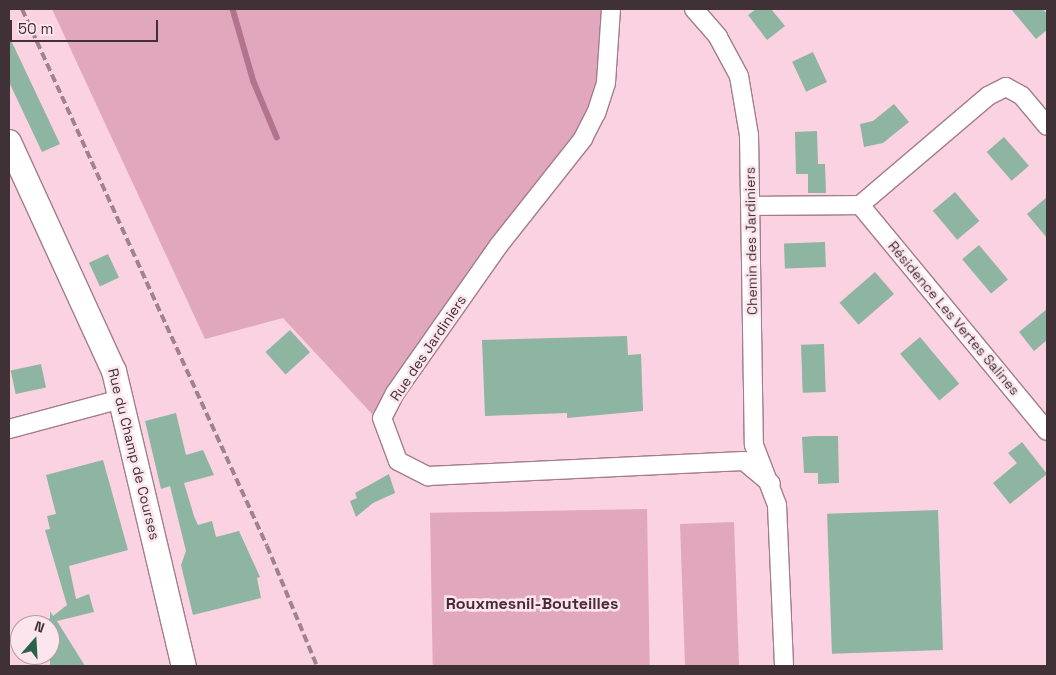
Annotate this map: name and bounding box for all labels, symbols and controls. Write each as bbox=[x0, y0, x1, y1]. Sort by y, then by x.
scale bar bbox=[12, 10, 160, 42]
text: 50 m bbox=[18, 19, 53, 38]
street label: Chemin des Jardiniers bbox=[741, 167, 761, 315]
street label: Résidence Les Vertes Salines bbox=[885, 238, 1023, 398]
street label: Rue des Jardiniers bbox=[386, 292, 470, 404]
street label: Rue du Champ de Courses bbox=[105, 367, 163, 541]
district label: Rouxmesnil-Bouteilles bbox=[446, 594, 618, 614]
north arrow bbox=[10, 615, 60, 665]
text: N bbox=[32, 617, 47, 637]

